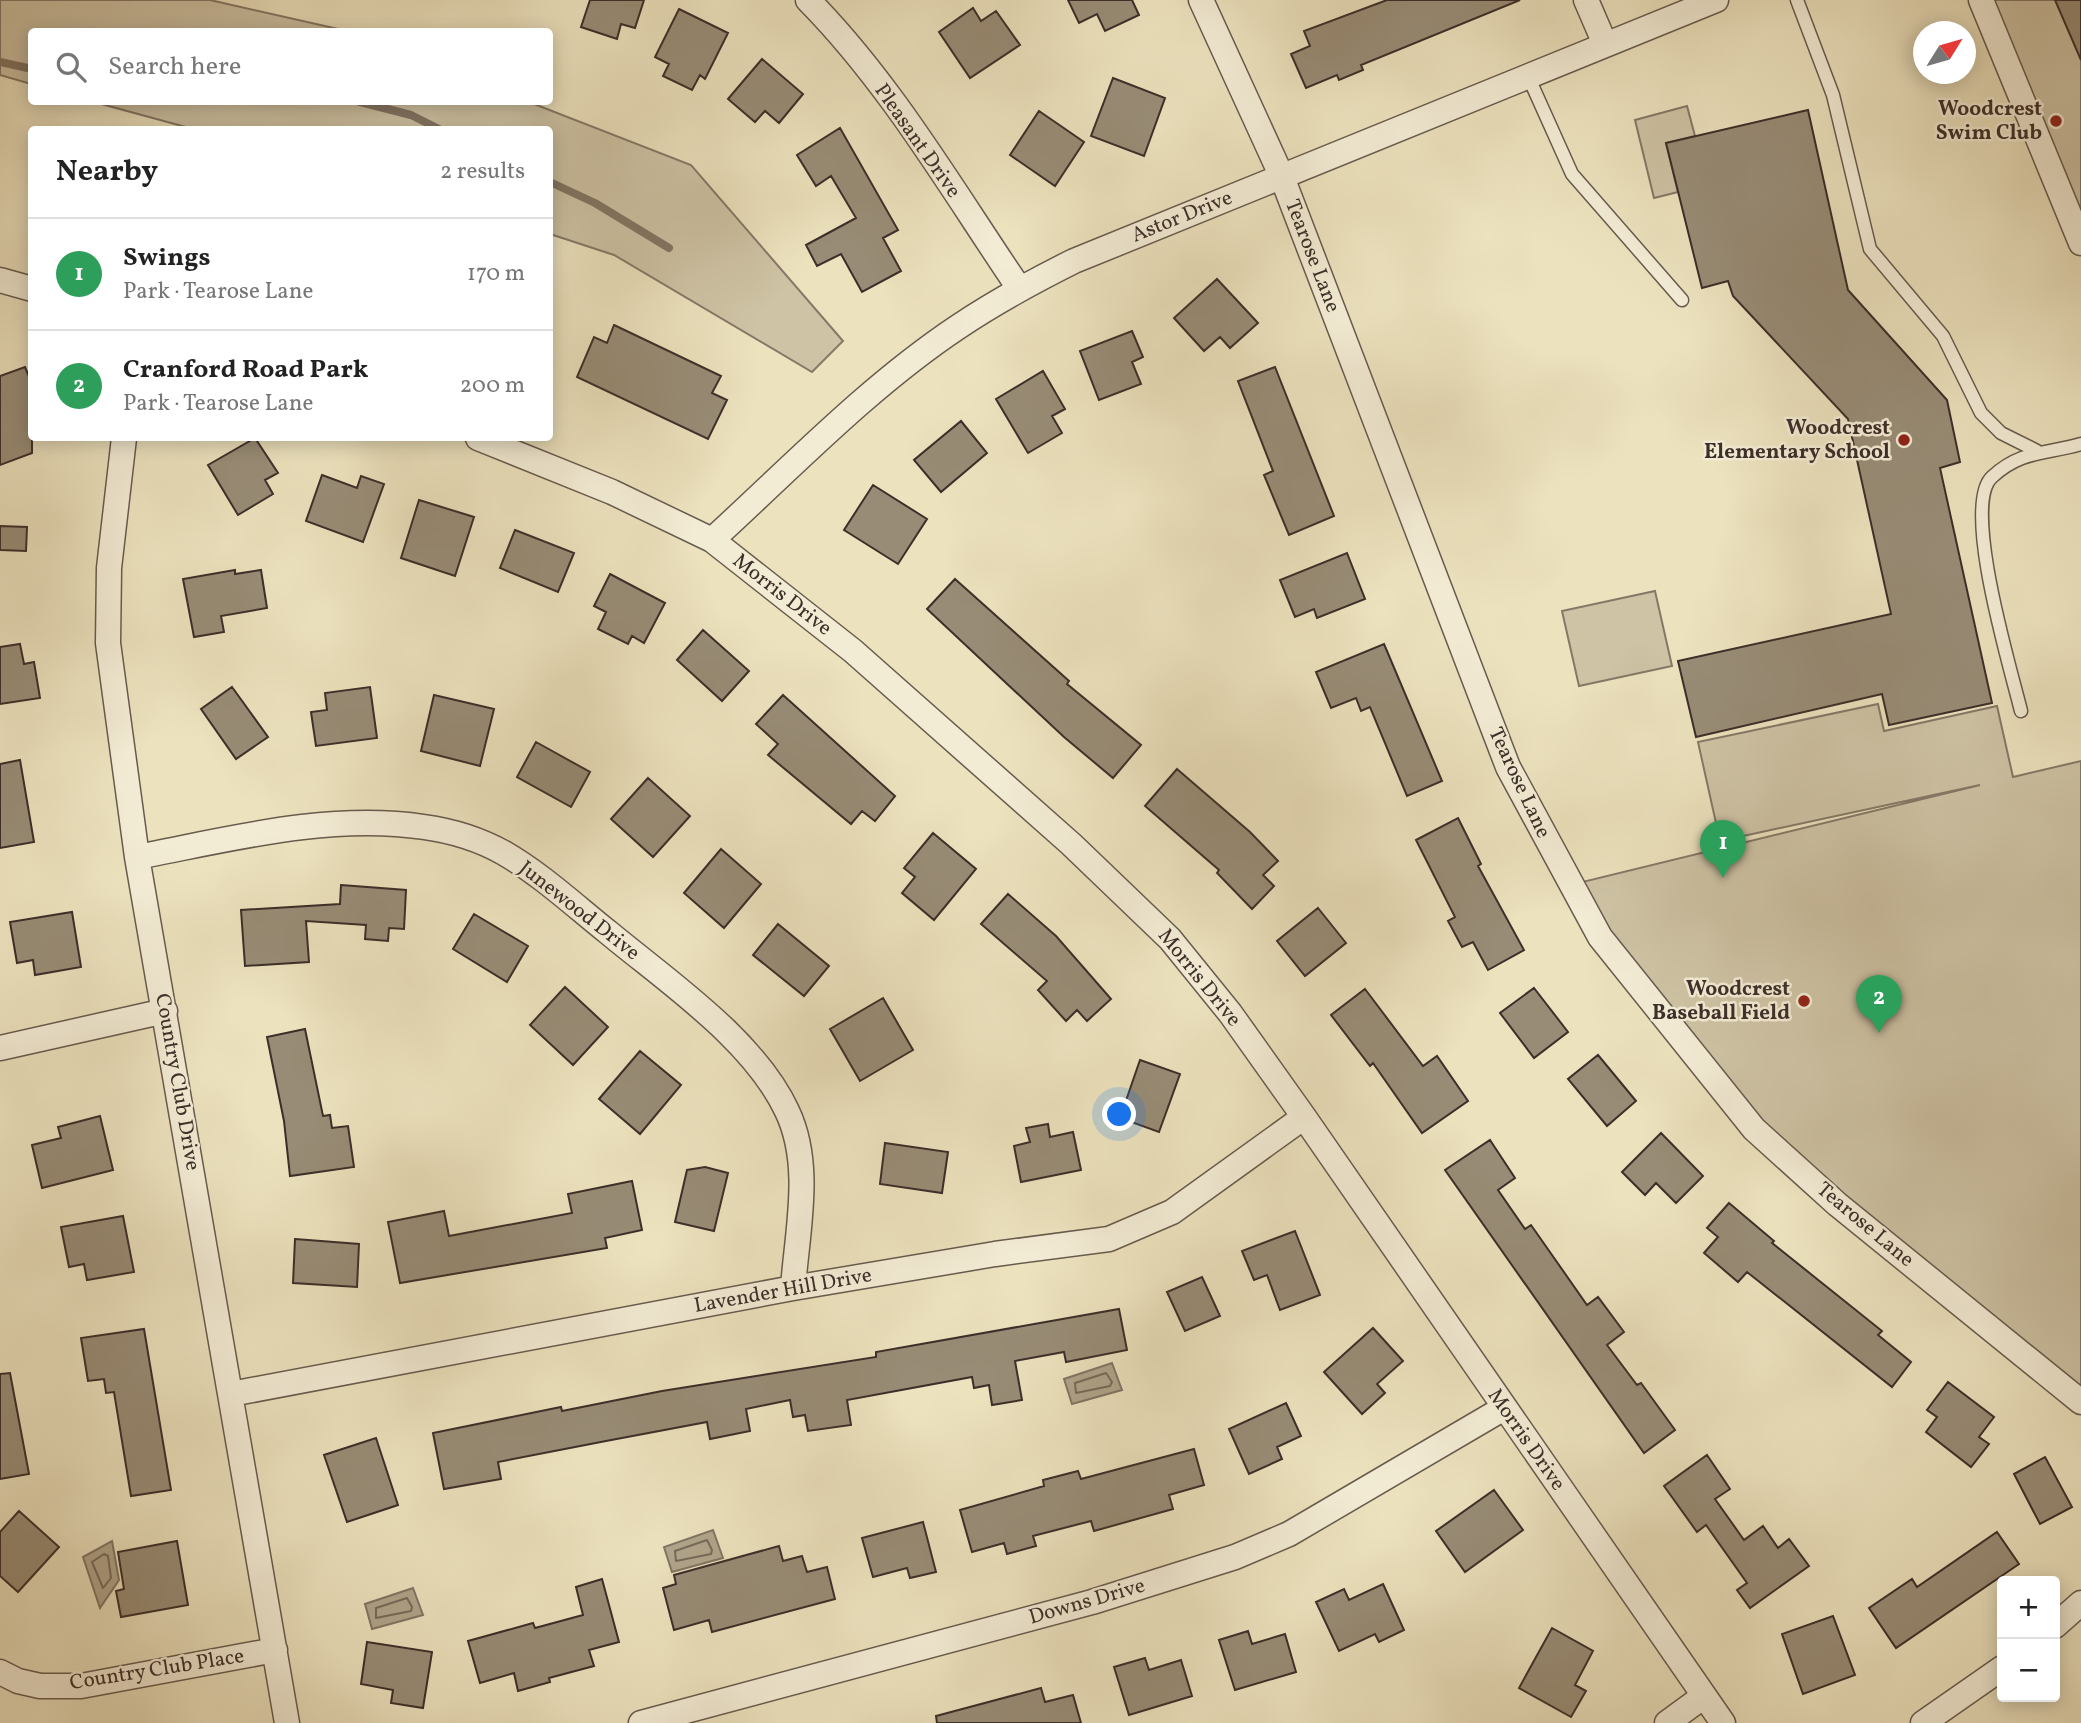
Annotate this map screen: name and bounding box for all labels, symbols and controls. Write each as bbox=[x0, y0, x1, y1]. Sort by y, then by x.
north arrow bbox=[1913, 21, 1976, 84]
search box bbox=[28, 28, 553, 105]
icon: search bbox=[52, 48, 90, 86]
text: Search here bbox=[108, 49, 241, 85]
street label: Pleasant Drive bbox=[867, 78, 967, 204]
place label: Woodcrest Swim Club bbox=[1936, 95, 2042, 148]
marker: Woodcrest Swim Club bbox=[2048, 113, 2064, 129]
text: Nearby bbox=[56, 151, 158, 193]
text: 2 results bbox=[440, 156, 525, 188]
street label: Astor Drive bbox=[1127, 184, 1237, 250]
street label: Tearose Lane bbox=[1277, 195, 1347, 317]
text: Swings bbox=[123, 240, 211, 276]
text: 1 bbox=[74, 258, 84, 290]
text: 170 m bbox=[467, 258, 525, 290]
text: Park · Tearose Lane bbox=[123, 276, 313, 308]
text: Cranford Road Park bbox=[123, 352, 369, 388]
text: 2 bbox=[73, 370, 85, 402]
text: 200 m bbox=[460, 370, 525, 402]
text: Park · Tearose Lane bbox=[123, 388, 313, 420]
place label: Woodcrest Elementary School bbox=[1704, 414, 1890, 467]
marker: Woodcrest Elementary School bbox=[1896, 432, 1912, 448]
street label: Morris Drive bbox=[726, 547, 838, 643]
street label: Tearose Lane bbox=[1481, 723, 1557, 843]
pin: 1 bbox=[1700, 820, 1746, 878]
street label: Junewood Drive bbox=[512, 854, 646, 968]
street label: Morris Drive bbox=[1150, 923, 1248, 1033]
place label: Woodcrest Baseball Field bbox=[1652, 975, 1790, 1028]
pin: 2 bbox=[1856, 975, 1902, 1033]
street label: Country Club Drive bbox=[147, 991, 207, 1173]
marker: Woodcrest Baseball Field bbox=[1796, 993, 1812, 1009]
your location bbox=[1102, 1097, 1136, 1131]
street label: Tearose Lane bbox=[1810, 1176, 1920, 1274]
street label: Lavender Hill Drive bbox=[692, 1261, 874, 1321]
street label: Morris Drive bbox=[1480, 1383, 1572, 1497]
street label: Downs Drive bbox=[1026, 1572, 1148, 1632]
map controls bbox=[1997, 1576, 2060, 1702]
button: + bbox=[1997, 1576, 2060, 1639]
button: − bbox=[1997, 1639, 2060, 1702]
street label: Country Club Place bbox=[68, 1642, 246, 1698]

